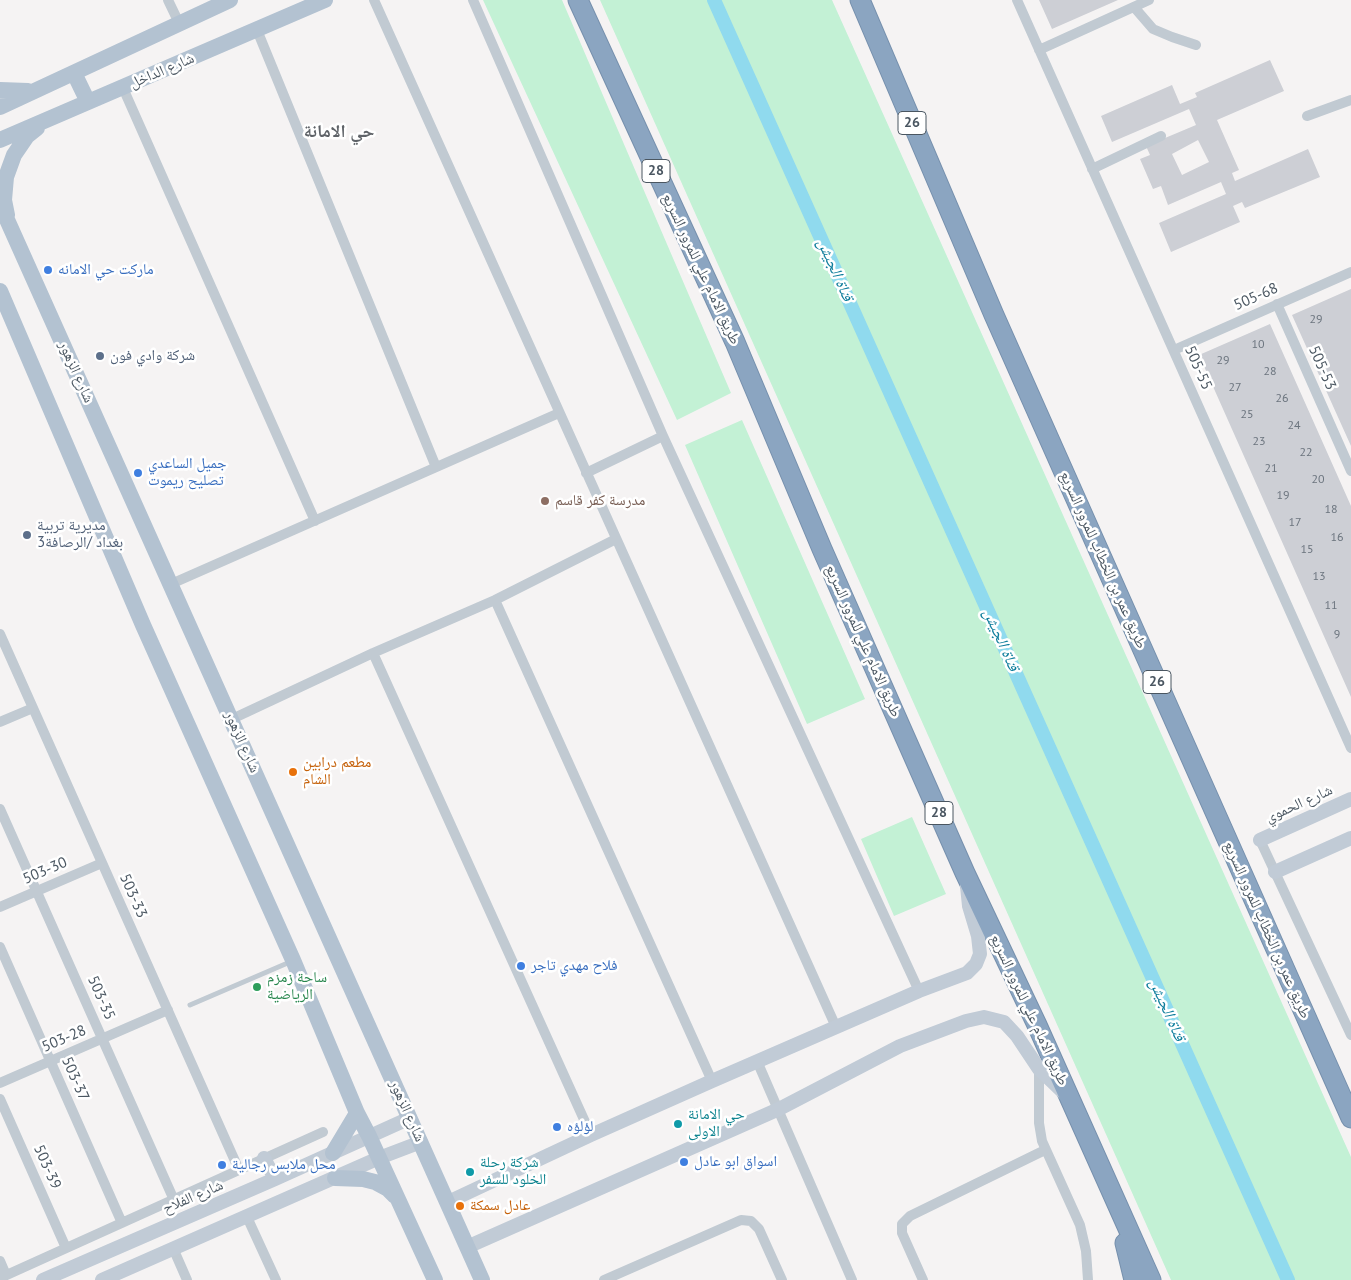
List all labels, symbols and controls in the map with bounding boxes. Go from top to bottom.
street label: شارع الداخل [127,49,197,93]
road number: 26 [898,112,926,134]
district label: حي الامانة [304,121,374,143]
road number: 28 [642,160,670,182]
street label: طريق الامام علي للمرور السريع [658,191,744,347]
water label: قناة الجيش [813,236,857,304]
place label: ماركت حي الامانه [58,261,154,279]
marker: ماركت حي الامانه [42,264,54,276]
street label: 505-68 [1231,279,1281,315]
house number: 29 [1309,313,1323,327]
street label: شارع الزهور [54,338,98,406]
house number: 10 [1251,338,1265,352]
street label: 505-55 [1180,343,1216,393]
street label: 505-53 [1304,343,1340,393]
place label: شركة وادي فون [110,347,195,365]
marker: شركة وادي فون [94,350,106,362]
house number: 29 [1216,354,1230,368]
house number: 28 [1263,365,1277,379]
house number: 27 [1228,381,1242,395]
house number: 26 [1275,392,1289,406]
house number: 25 [1240,408,1254,422]
house number: 24 [1287,419,1301,433]
house number: 23 [1252,435,1266,449]
house number: 22 [1299,446,1313,460]
place label: جميل الساعدي تصليح ريموت [148,455,226,490]
house number: 21 [1264,462,1278,476]
marker: جميل الساعدي تصليح ريموت [132,467,144,479]
street label: طريق عمر بن الخطاب للمرور السريع [1056,469,1150,651]
house number: 20 [1311,473,1325,487]
house number: 19 [1276,489,1290,503]
place label: مدرسة كفر قاسم [555,492,645,510]
marker: مدرسة كفر قاسم [539,495,551,507]
house number: 18 [1324,503,1338,517]
house number: 17 [1288,516,1302,530]
place label: مديرية تربية بغداد /الرصافة3 [37,517,123,552]
marker: مديرية تربية بغداد /الرصافة3 [21,529,33,541]
house number: 16 [1330,531,1344,545]
house number: 15 [1300,543,1314,557]
street label: طريق الامام علي للمرور السريع [821,562,905,720]
house number: 13 [1312,570,1326,584]
house number: 11 [1324,599,1338,613]
water label: قناة الجيش [979,606,1023,674]
house number: 9 [1334,628,1340,642]
road number: 26 [1143,670,1171,694]
street label: شارع الزهور [220,708,264,776]
place label: مطعم درابين الشام [303,754,371,789]
marker: مطعم درابين الشام [287,766,299,778]
street label: شارع الحموي [1263,781,1335,827]
road number: 28 [925,801,953,824]
street label: طريق عمر بن الخطاب للمرور السريع [1220,839,1314,1021]
street label: 503-30 [20,854,70,888]
street label: 503-33 [115,871,151,921]
street label: طريق الامام علي للمرور السريع [986,932,1072,1088]
place label: فلاح مهدي تاجر [531,957,617,975]
marker: فلاح مهدي تاجر [515,960,527,972]
place label: ساحة زمزم الرياضية [267,969,327,1004]
street label: 503-35 [83,973,119,1023]
water label: قناة الجيش [1145,976,1189,1044]
marker: ساحة زمزم الرياضية [251,981,263,993]
street label: 503-28 [39,1022,89,1056]
street label: 503-37 [57,1054,93,1104]
street label: شارع الزهور [385,1077,429,1145]
place label: حي الامانة الاولى [688,1106,745,1141]
place label: لؤلؤه [567,1118,594,1136]
marker: حي الامانة الاولى [672,1118,684,1130]
marker: لؤلؤه [551,1121,563,1133]
street label: 503-39 [29,1142,65,1192]
place label: اسواق ابو عادل [694,1153,777,1171]
place label: شركة رحلة الخلود للسفر [480,1154,546,1189]
place label: محل ملابس رجالية [232,1156,336,1174]
marker: اسواق ابو عادل [678,1156,690,1168]
marker: محل ملابس رجالية [216,1159,228,1171]
marker: شركة رحلة الخلود للسفر [464,1166,476,1178]
street label: شارع الفلاح [160,1176,226,1218]
place label: عادل سمكة [470,1197,530,1215]
marker: عادل سمكة [454,1200,466,1212]

